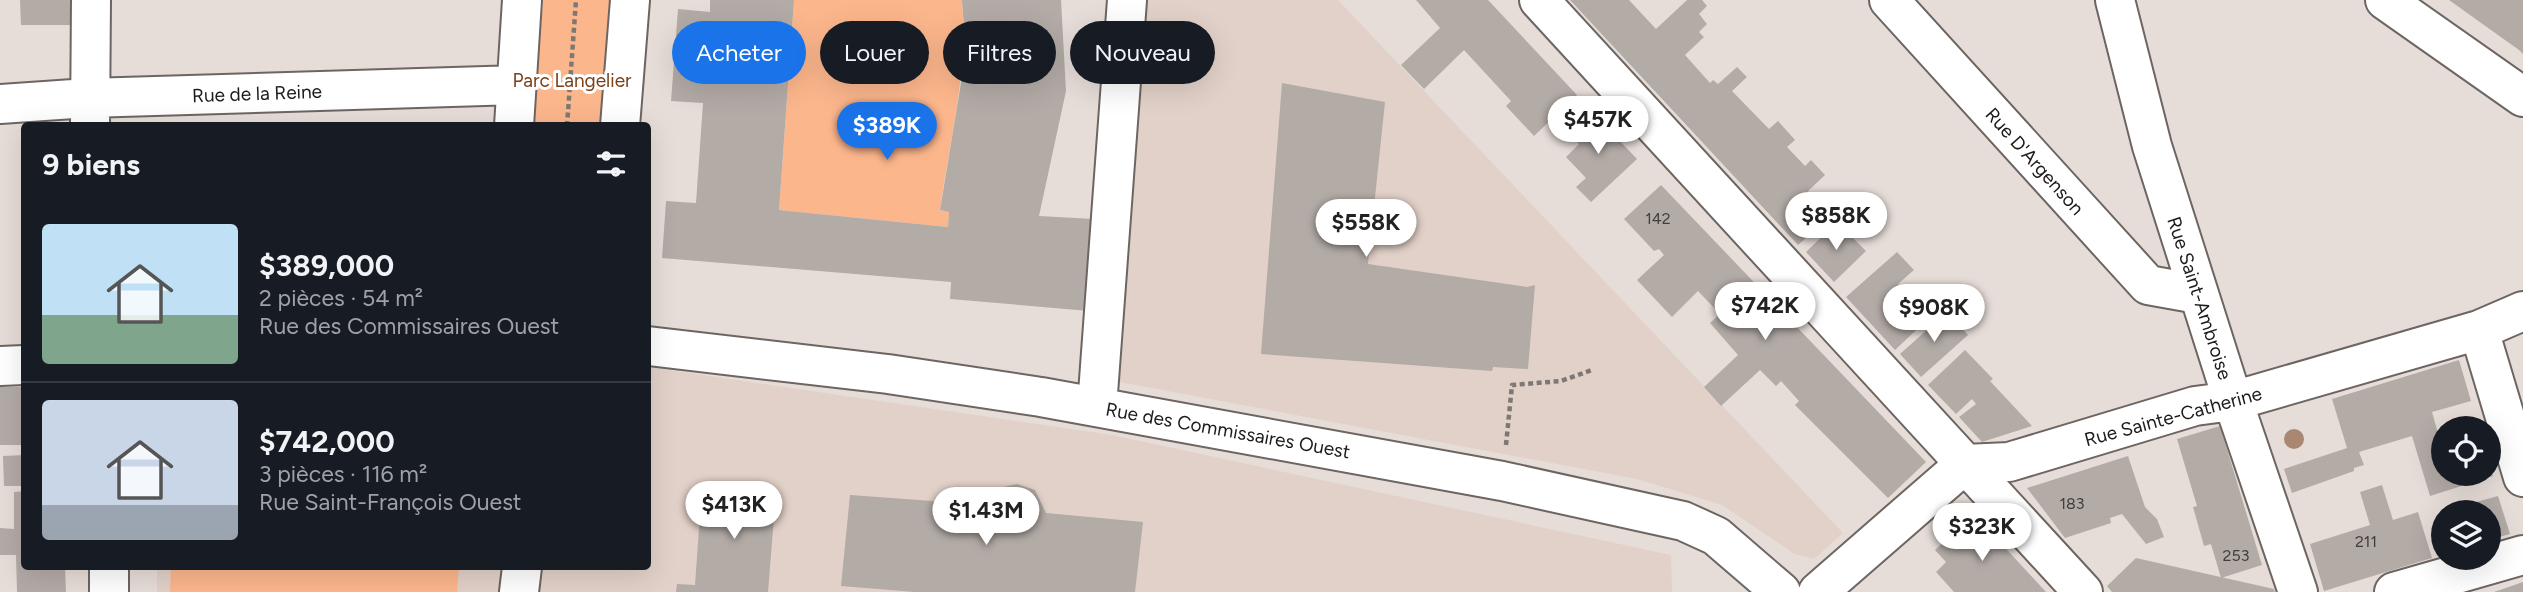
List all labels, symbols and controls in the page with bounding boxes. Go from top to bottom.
chip: Acheter [672,21,806,84]
chip: Louer [820,21,929,84]
chip: Filtres [943,21,1056,84]
chip: Nouveau [1070,21,1215,84]
park label: Parc Langelier [513,69,632,92]
street label: Rue de la Reine [192,80,322,107]
pin: $457K [1549,96,1647,156]
pin: $389K [838,102,936,162]
street label: Rue D'Argenson [1980,103,2089,220]
text: $457K [1564,105,1632,133]
text: $389K [853,111,921,139]
icon: filters [592,145,630,183]
text: 9 biens [42,146,140,183]
pin: $858K [1787,192,1885,252]
pin: $558K [1317,200,1415,259]
text: $858K [1801,201,1871,229]
text: $558K [1332,208,1400,236]
house number: 142 [1645,209,1671,228]
street label: Rue Saint-Ambroise [2162,214,2237,383]
text: $389,000 [259,247,394,284]
icon: home [98,252,182,336]
pin: $742K [1716,282,1814,342]
text: 2 pièces · 54 m² [259,284,423,312]
pin: $908K [1885,284,1983,344]
text: $742K [1731,291,1799,319]
text: $908K [1899,293,1969,321]
text: Rue des Commissaires Ouest [259,312,559,340]
street label: Rue Sainte-Catherine [2082,382,2264,451]
street label: Rue des Commissaires Ouest [1104,398,1352,463]
map controls [2431,416,2501,570]
button: locate [2431,416,2501,486]
text: $742,000 [259,423,395,460]
icon: home [98,428,182,512]
text: 3 pièces · 116 m² [259,460,427,488]
pin: $413K [685,482,783,541]
text: Rue Saint-François Ouest [259,488,522,516]
pin: $1.43M [929,488,1043,547]
text: $413K [701,490,767,518]
house number: 183 [2059,494,2085,513]
text: $1.43M [948,496,1024,524]
button: layers [2431,500,2501,570]
pin: $323K [1933,504,2031,563]
text: $323K [1949,512,2015,540]
house number: 211 [2355,532,2377,551]
house number: 253 [2223,546,2249,565]

